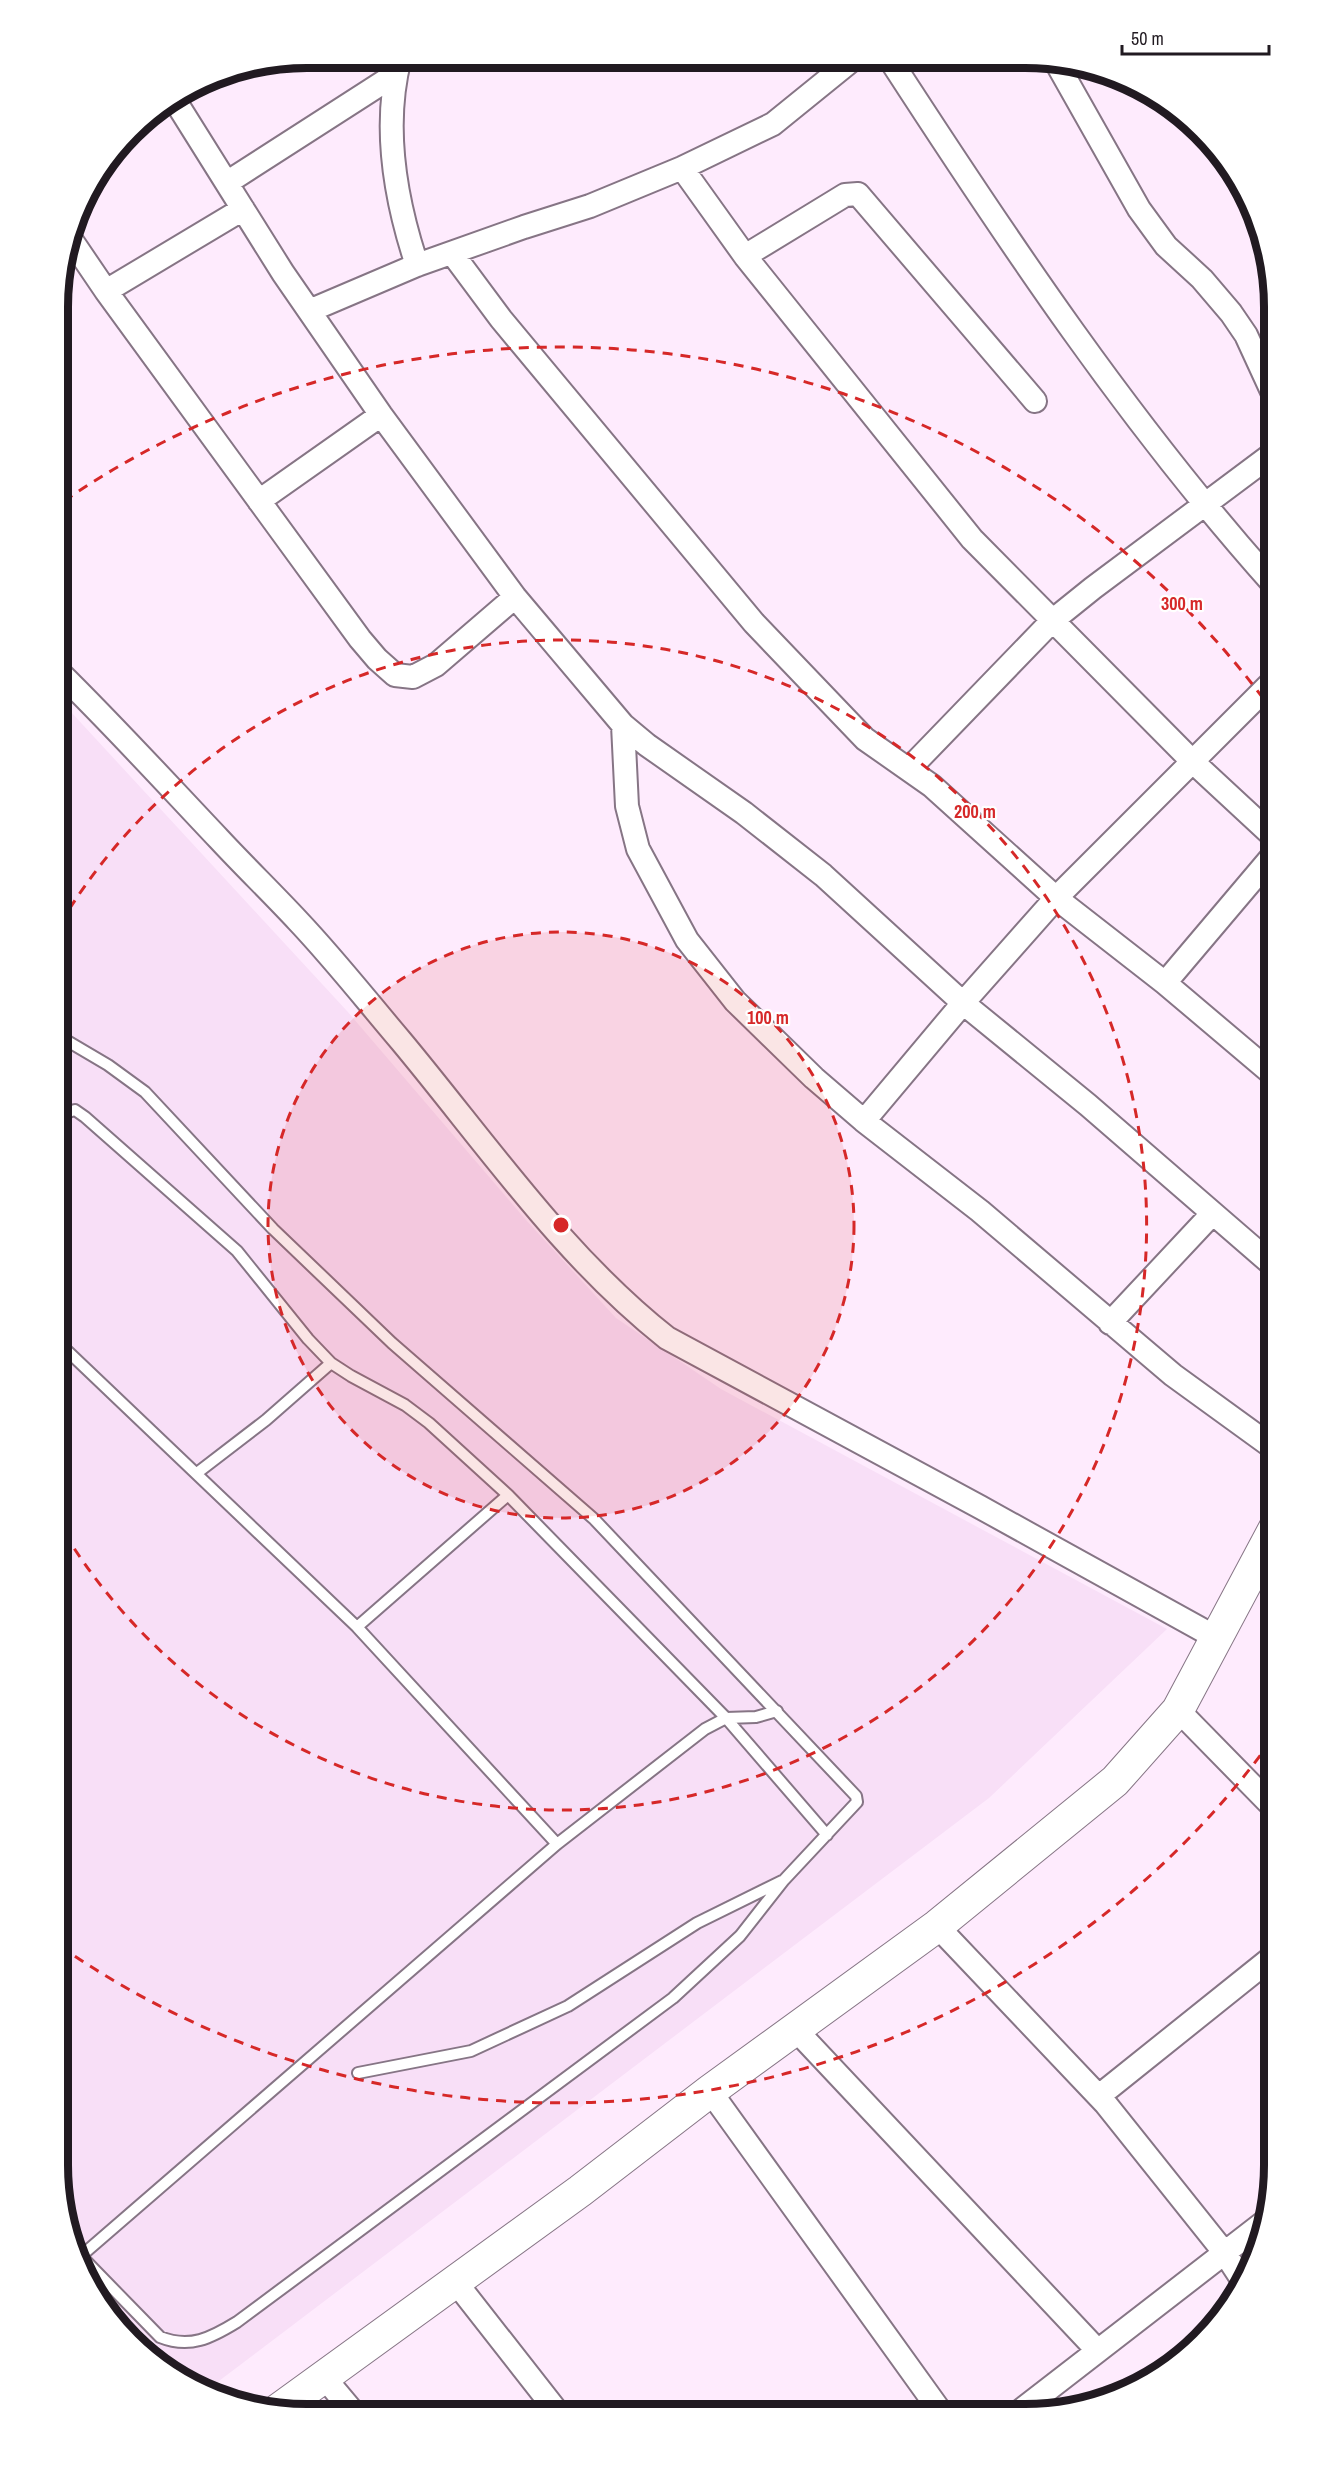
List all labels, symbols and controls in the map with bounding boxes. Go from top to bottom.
scale bar [1122,18,1269,56]
text: 50 m [1131,26,1164,51]
text: 300 m [1161,591,1203,616]
text: 200 m [954,799,996,824]
text: 100 m [747,1005,789,1030]
centre of rings [551,1215,571,1235]

